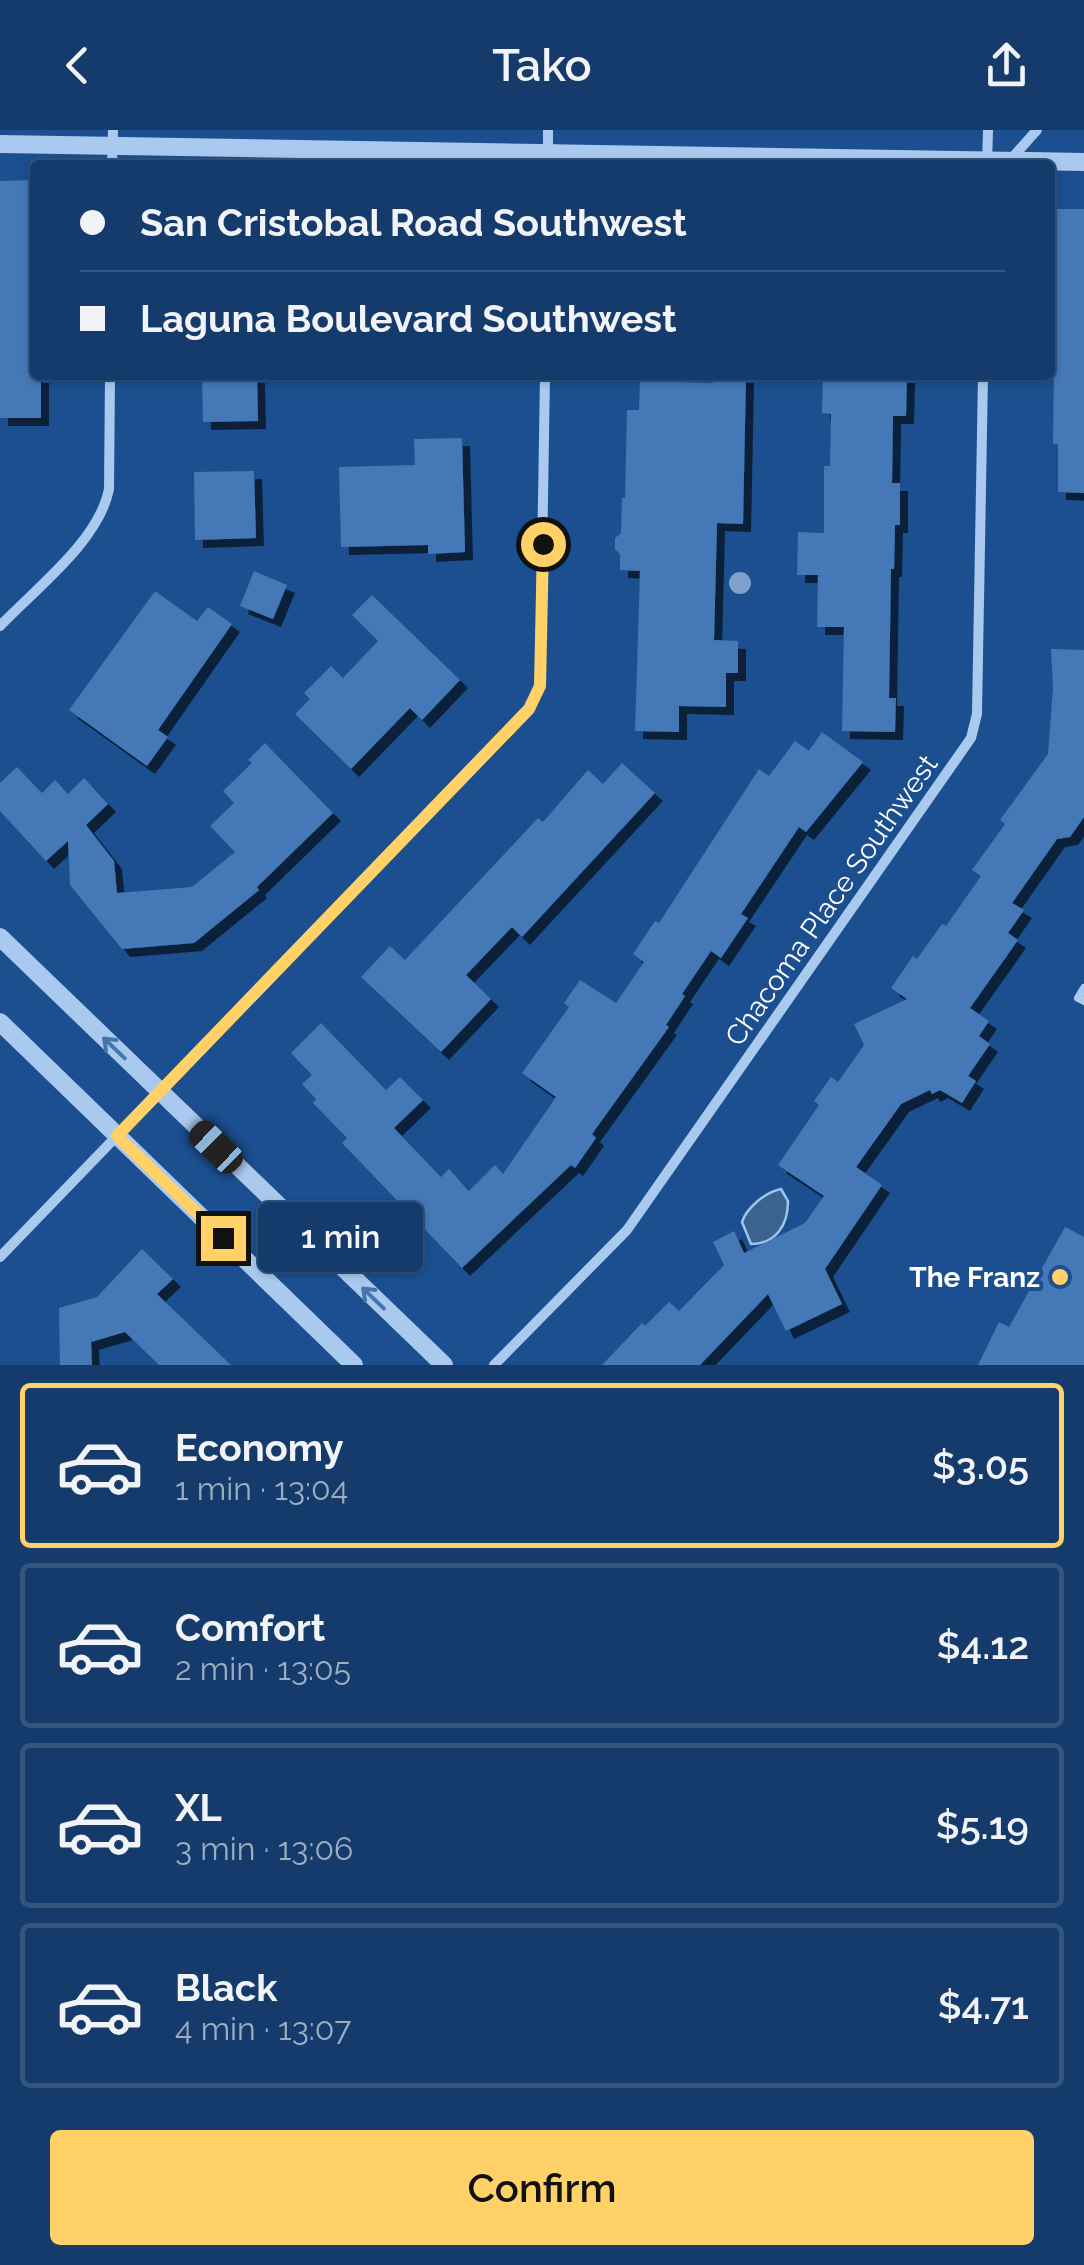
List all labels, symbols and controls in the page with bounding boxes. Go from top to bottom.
icon: back [50,38,105,93]
icon: share [979,38,1034,93]
text: Tako [492,39,592,92]
text: San Cristobal Road Southwest [140,200,687,245]
text: Laguna Boulevard Southwest [140,296,677,341]
route start [521,522,566,567]
street label: Chacoma Place Southwest [718,748,945,1052]
one-way arrow [102,1036,126,1060]
car [184,1115,248,1179]
callout: 1 min [258,1203,423,1273]
route end [201,1216,246,1261]
text: 1 min [301,1218,380,1255]
place label: The Franz [909,1261,1040,1294]
marker: The Franz [1049,1266,1071,1288]
one-way arrow [362,1286,386,1310]
icon: car [55,1421,145,1511]
text: Economy [175,1425,344,1470]
text: $3.05 [932,1443,1029,1488]
text: 1 min · 13:04 [175,1470,348,1507]
icon: car [55,1601,145,1691]
text: Comfort [175,1605,325,1650]
text: $4.12 [937,1623,1029,1668]
text: 2 min · 13:05 [175,1650,351,1687]
icon: car [55,1781,145,1871]
text: XL [175,1785,222,1830]
text: $5.19 [936,1803,1029,1848]
text: 3 min · 13:06 [175,1830,353,1867]
icon: car [55,1961,145,2051]
text: Black [175,1965,277,2010]
text: $4.71 [938,1983,1029,2028]
text: 4 min · 13:07 [175,2010,351,2047]
button: Confirm [50,2130,1034,2245]

